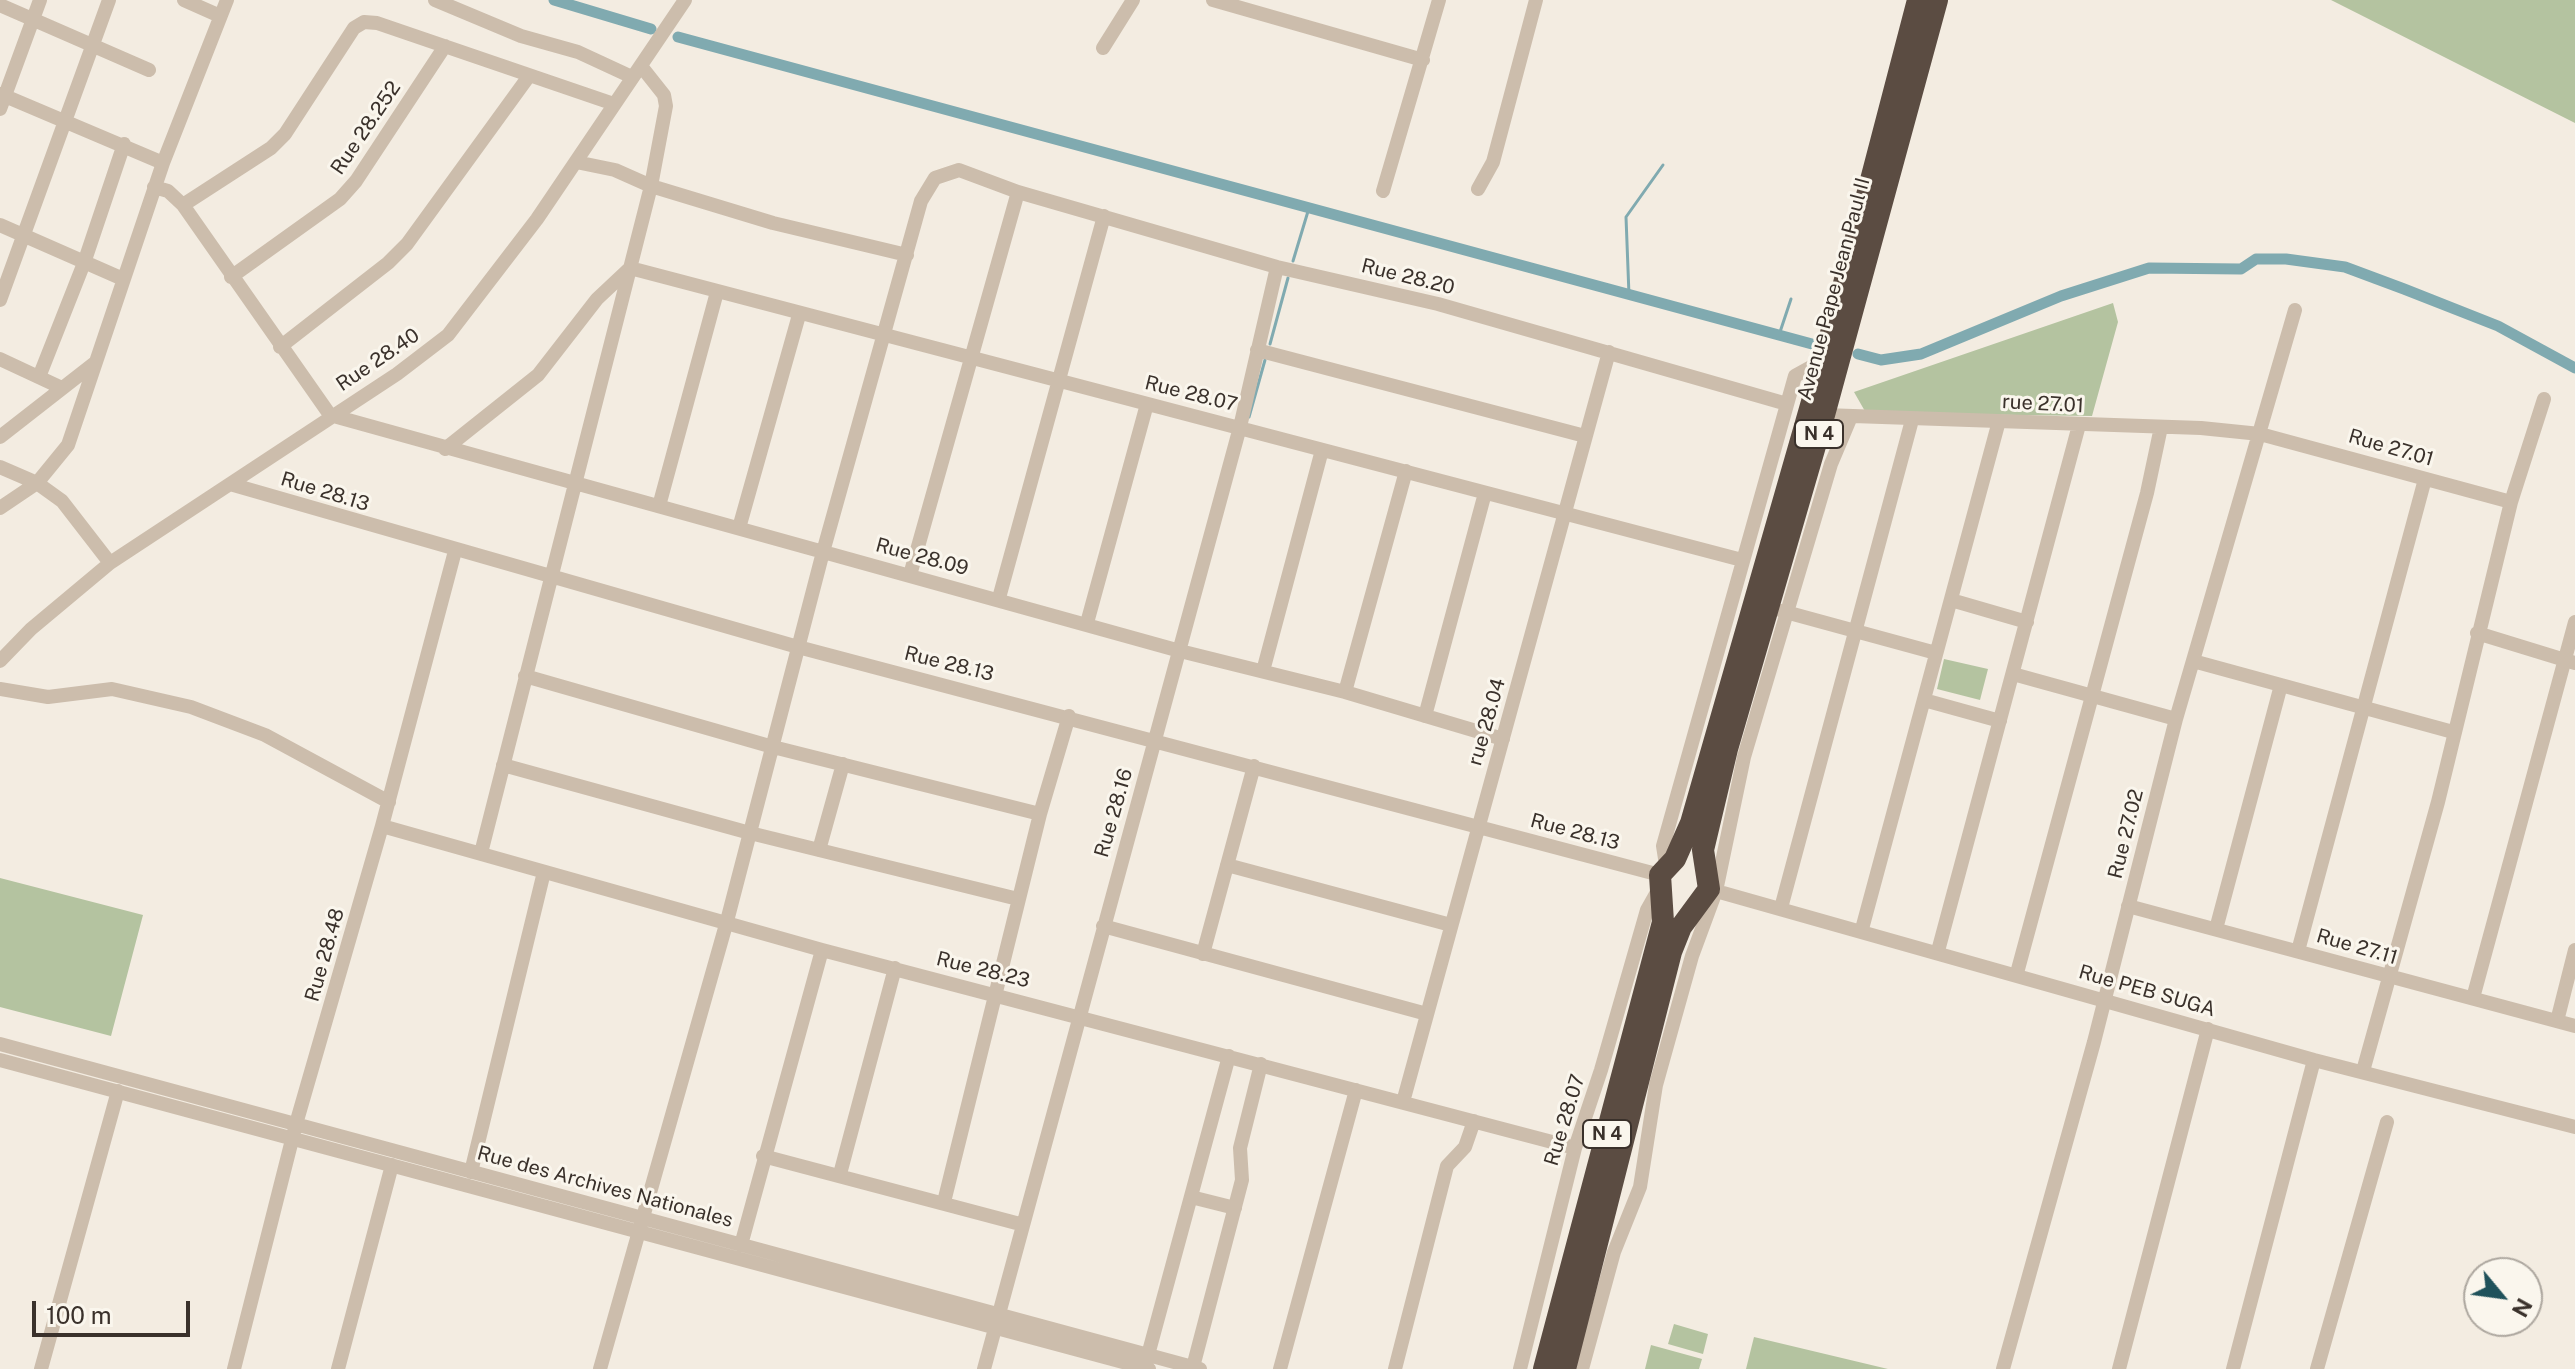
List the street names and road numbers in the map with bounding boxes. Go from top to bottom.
street label: Rue 28.252 [326,77,406,179]
street label: Avenue Pape Jean Paul II [1793,175,1875,403]
street label: Rue 28.20 [1359,254,1457,300]
street label: Rue 28.40 [332,323,424,397]
street label: Rue 28.07 [1142,371,1240,417]
street label: rue 27.01 [2001,390,2085,418]
road number: N 4 [1795,420,1843,448]
street label: Rue 27.01 [2346,424,2436,472]
street label: Rue 28.13 [278,467,372,517]
street label: Rue 28.09 [873,533,971,581]
street label: Rue 28.13 [902,641,996,687]
street label: rue 28.04 [1463,676,1511,768]
street label: Rue 28.16 [1090,766,1138,860]
street label: Rue 27.02 [2103,787,2149,881]
street label: Rue 28.13 [1528,809,1622,855]
street label: Rue 28.48 [300,906,350,1004]
street label: Rue 27.11 [2314,924,2400,970]
street label: Rue 28.23 [934,947,1032,993]
street label: Rue PEB SUGA [2076,960,2218,1022]
street label: Rue 28.07 [1540,1071,1590,1169]
road number: N 4 [1583,1120,1631,1148]
street label: Rue des Archives Nationales [475,1141,735,1233]

